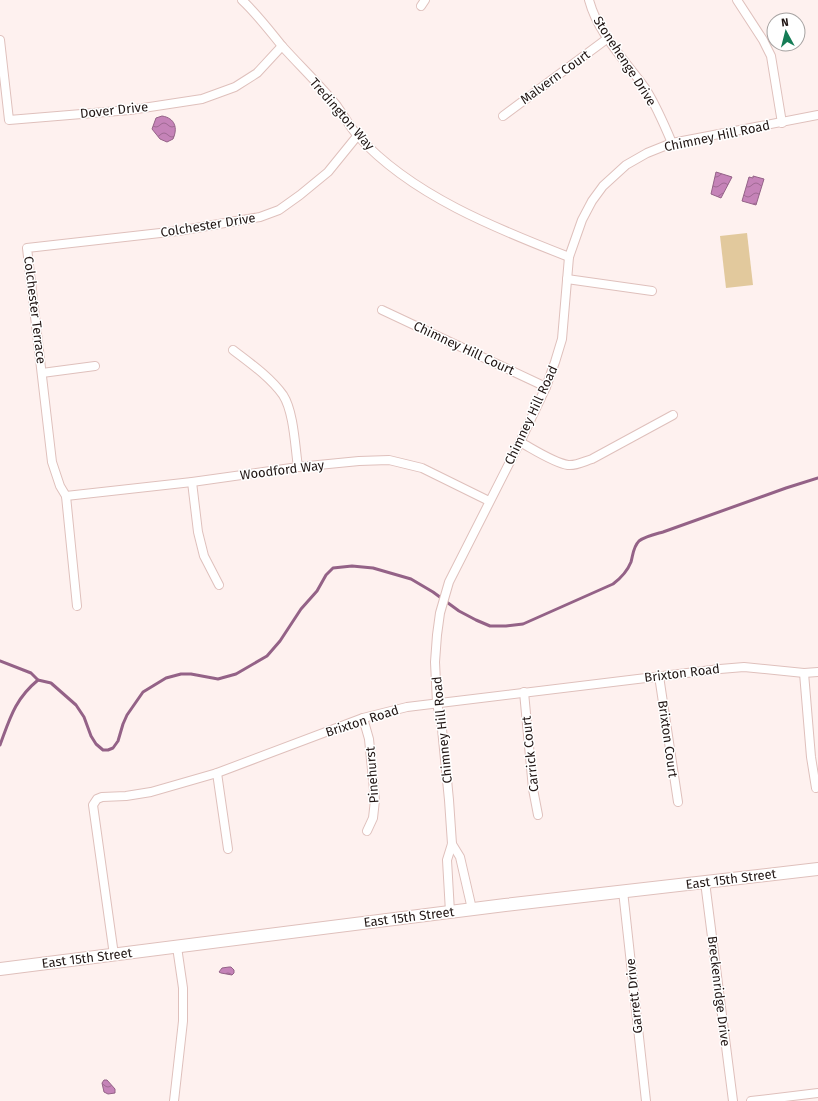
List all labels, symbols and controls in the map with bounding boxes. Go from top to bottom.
north arrow [766,12,806,52]
street label: Stonehenge Drive [590,13,660,109]
text: N [780,16,789,29]
street label: Malvern Court [517,47,593,107]
street label: Tredington Way [307,75,378,154]
street label: Dover Drive [79,99,149,121]
street label: Chimney Hill Road [663,117,771,155]
street label: Colchester Drive [159,210,257,240]
street label: Colchester Terrace [21,255,49,365]
street label: Chimney Hill Court [411,318,517,378]
street label: Chimney Hill Road [501,363,561,467]
street label: Woodford Way [239,457,326,483]
street label: Brixton Road [643,661,721,685]
street label: Chimney Hill Road [429,676,455,784]
street label: Brixton Court [655,699,681,779]
street label: Brixton Road [324,702,400,740]
street label: Carrick Court [519,715,541,793]
street label: Pinehurst [363,746,381,804]
street label: East 15th Street [685,866,777,892]
street label: East 15th Street [363,904,455,930]
street label: Breckenridge Drive [705,935,733,1047]
street label: East 15th Street [41,945,133,971]
street label: Garrett Drive [623,958,645,1034]

